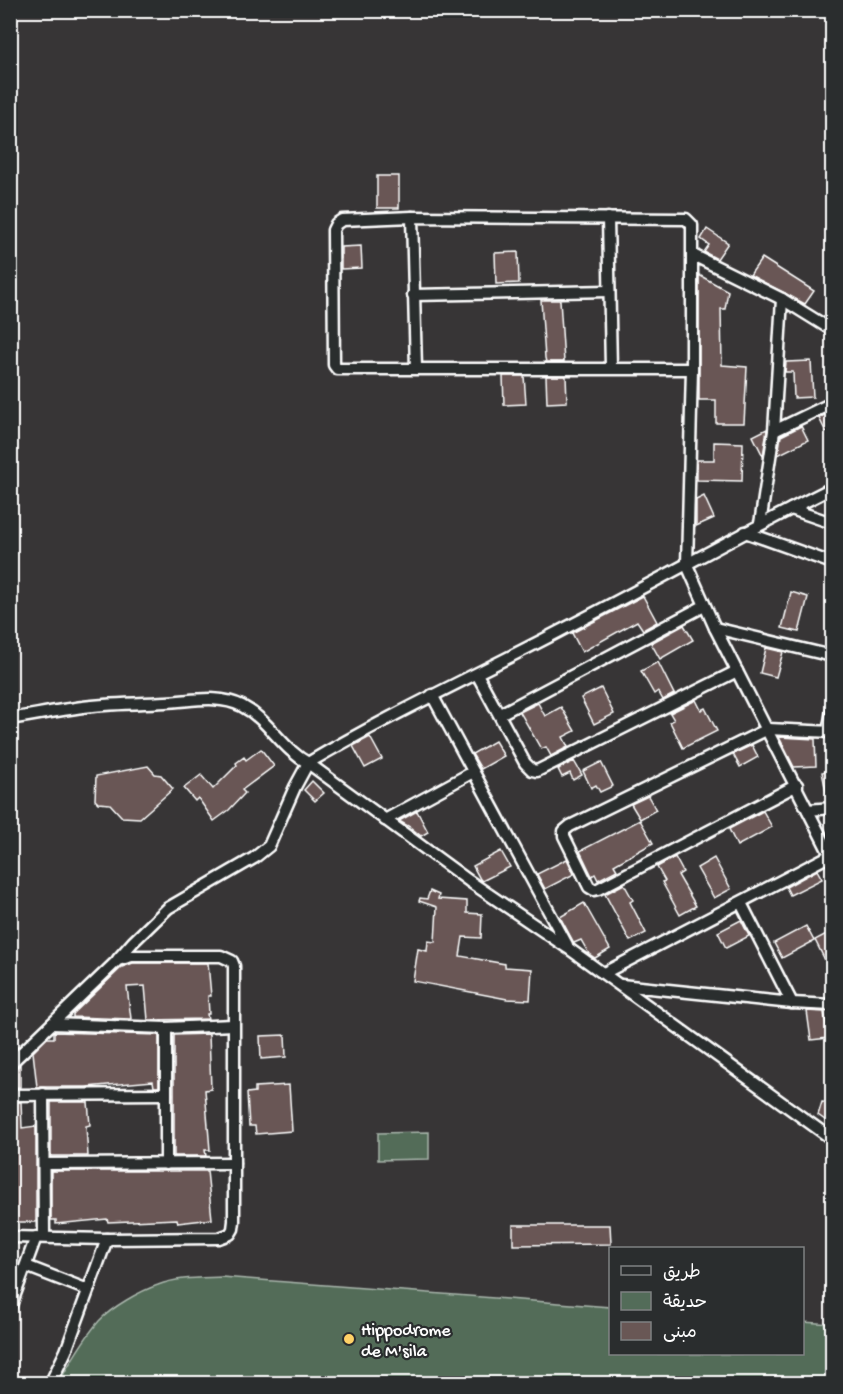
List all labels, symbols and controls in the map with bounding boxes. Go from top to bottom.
legend [609,1247,804,1355]
text: طريق [663,1263,701,1284]
text: حديقة [663,1293,707,1314]
place label: Hippodrome de M'sila [361,1321,451,1363]
text: مبنى [663,1323,697,1344]
marker: Hippodrome de M'sila [342,1332,356,1346]

